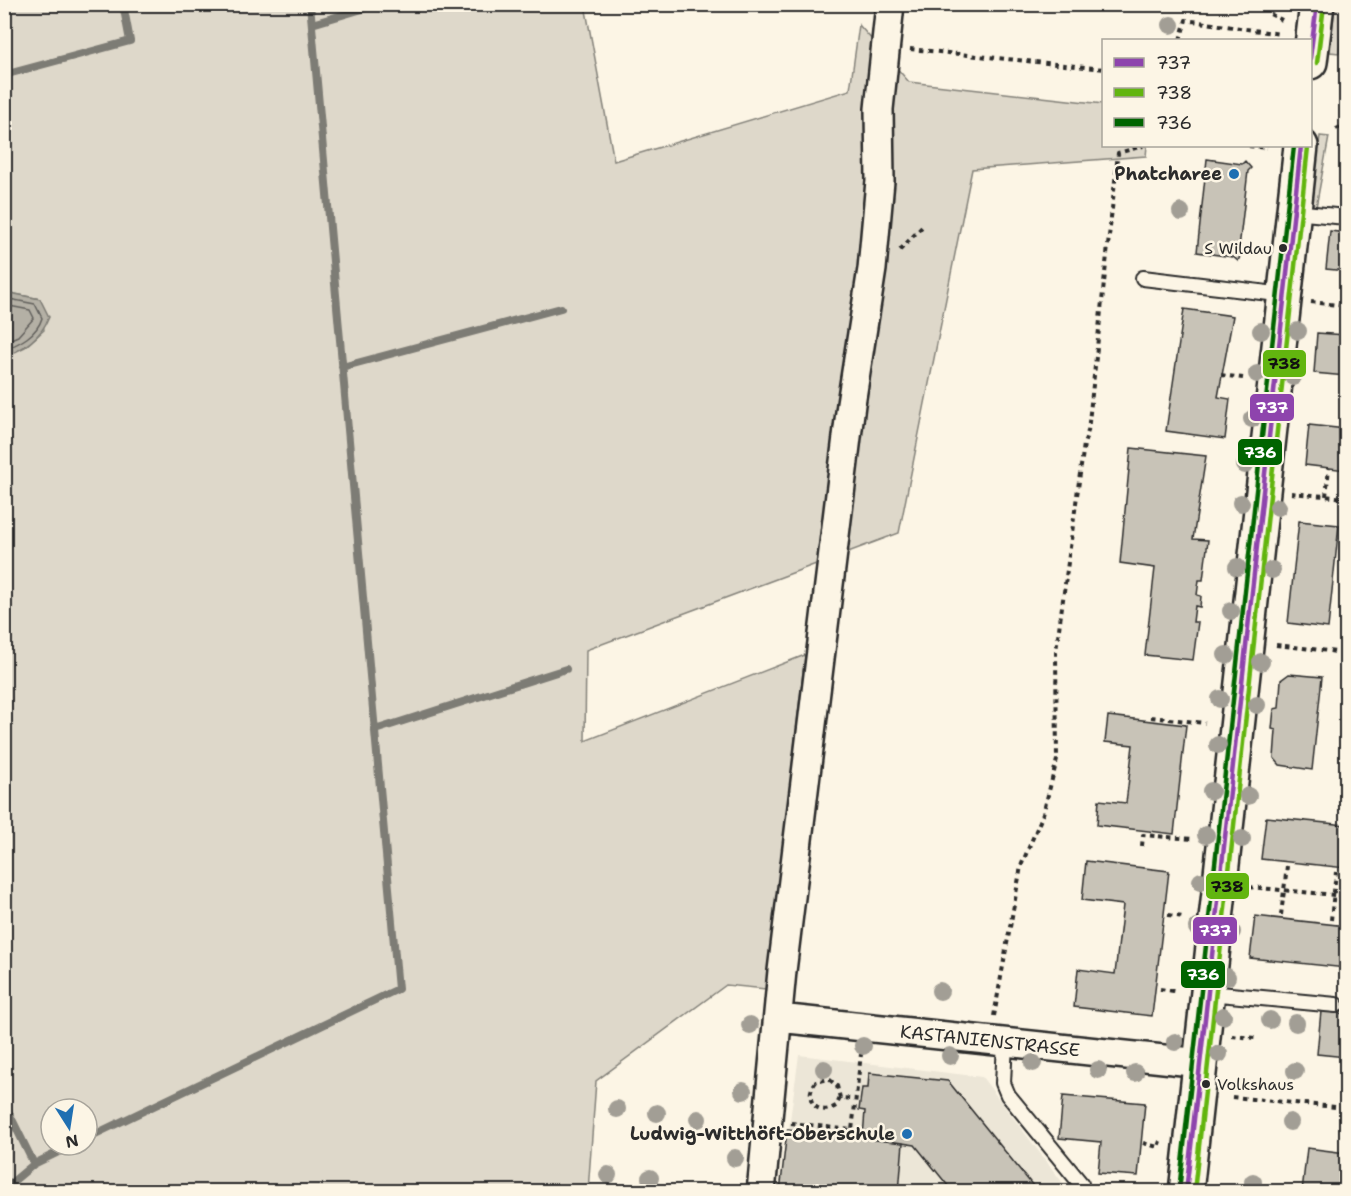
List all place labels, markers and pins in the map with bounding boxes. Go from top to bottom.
place label: Phatcharee [1114,162,1222,186]
marker: Phatcharee [1227,167,1241,181]
place label: S Wildau [1204,238,1272,259]
marker: S Wildau [1277,242,1289,254]
place label: Volkshaus [1217,1074,1294,1095]
marker: Volkshaus [1200,1078,1212,1090]
place label: Ludwig-Witthöft-Oberschule [630,1122,895,1146]
marker: Ludwig-Witthöft-Oberschule [900,1127,914,1141]

